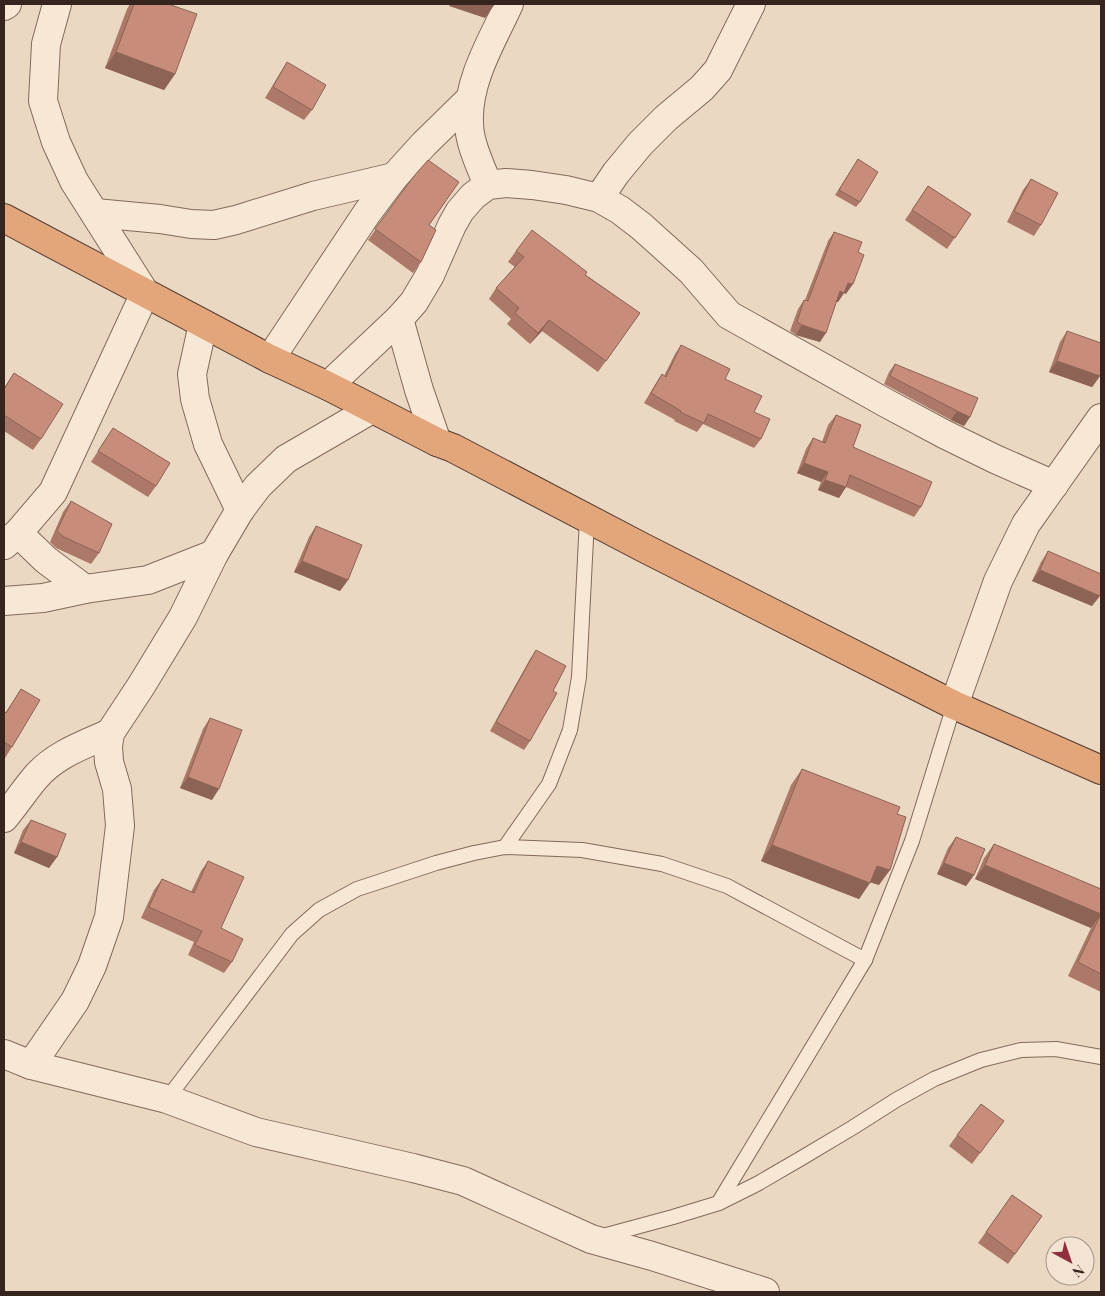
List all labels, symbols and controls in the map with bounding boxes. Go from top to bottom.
north arrow [1045,1236,1095,1286]
text: N [1069,1261,1089,1282]

